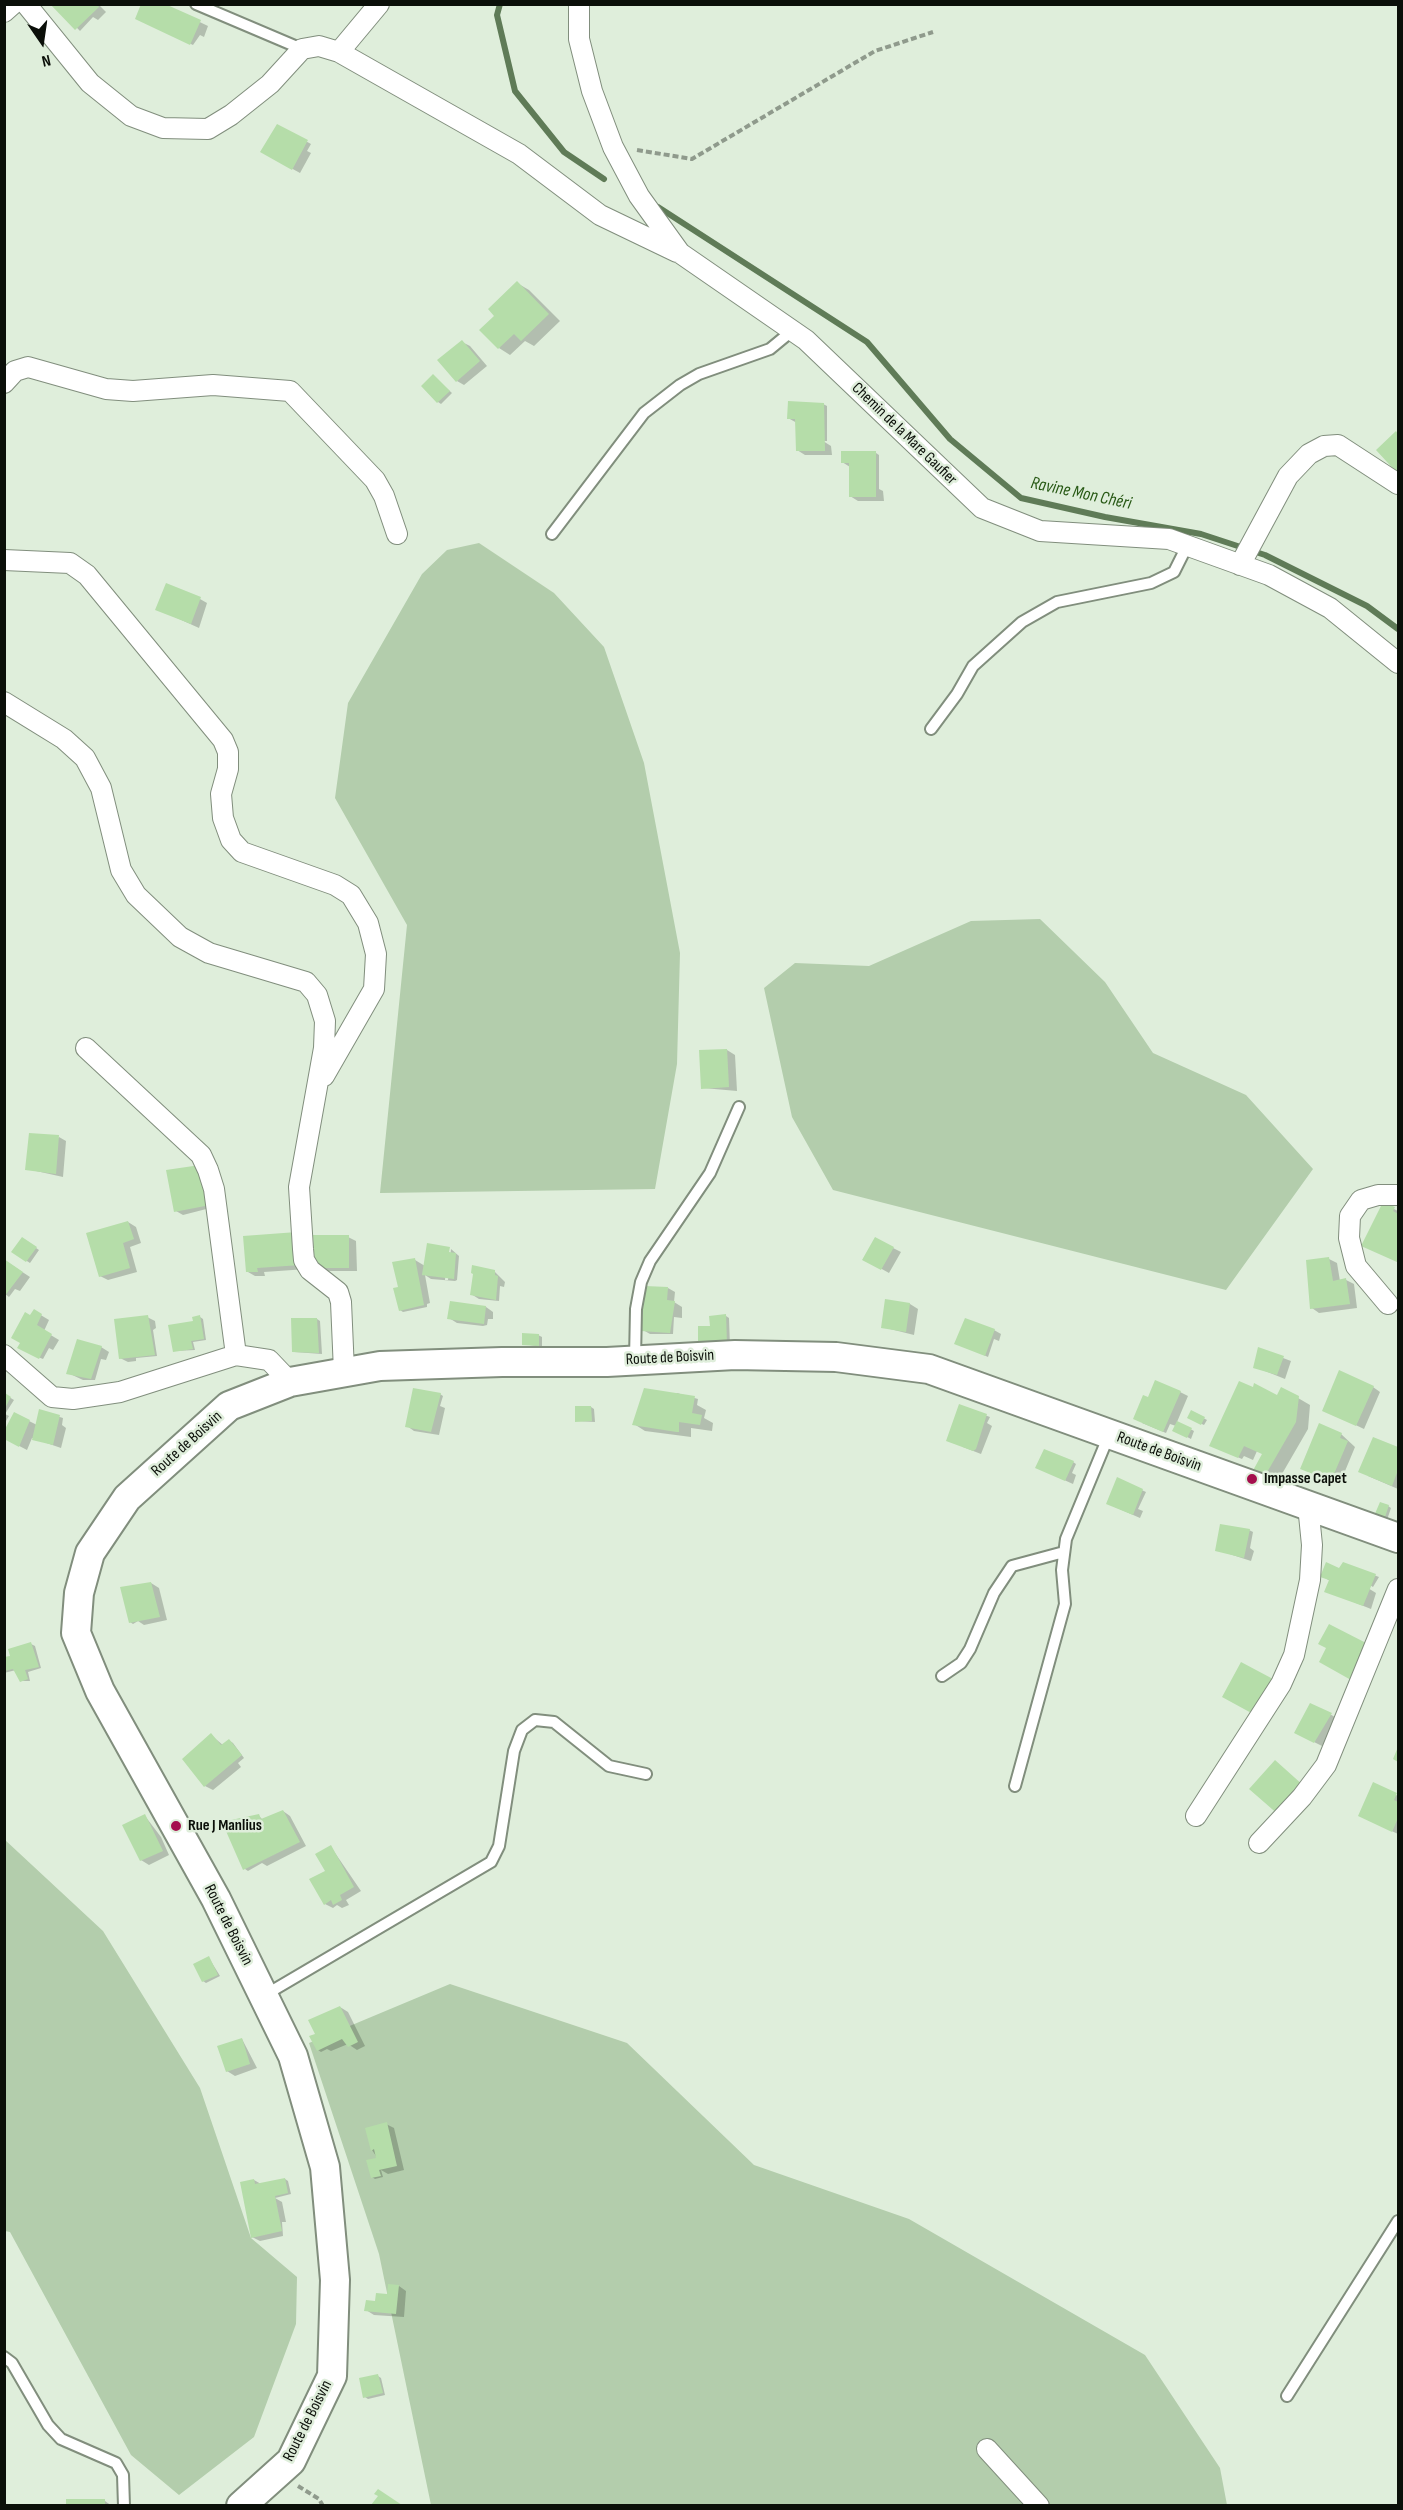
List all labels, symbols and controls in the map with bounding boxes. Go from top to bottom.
north arrow [12,12,72,72]
text: N [40,50,52,70]
street label: Chemin de la Mare Gaufier [847,379,961,489]
water label: Ravine Mon Chéri [1029,473,1133,515]
street label: Route de Boisvin [625,1346,715,1370]
street label: Route de Boisvin [148,1407,226,1481]
street label: Route de Boisvin [1114,1428,1204,1476]
place label: Impasse Capet [1264,1469,1347,1489]
marker: Impasse Capet [1245,1472,1259,1486]
place label: Rue J Manlius [188,1816,262,1836]
marker: Rue J Manlius [169,1819,183,1833]
street label: Route de Boisvin [199,1881,257,1969]
street label: Route de Boisvin [279,2377,337,2465]

